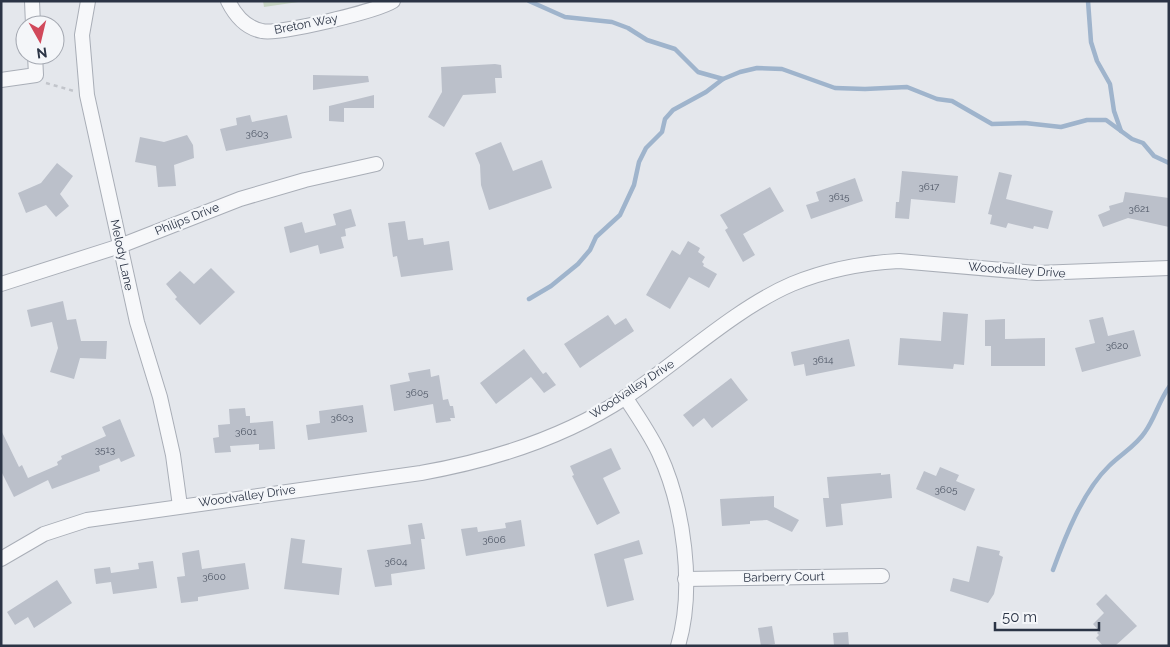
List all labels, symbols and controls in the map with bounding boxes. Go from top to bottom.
street label: Breton Way [273,11,339,37]
north arrow [15,15,65,65]
text: N [35,44,48,62]
house number: 3603 [246,128,268,139]
house number: 3617 [919,181,940,192]
house number: 3615 [828,191,850,202]
street label: Philips Drive [153,200,221,238]
house number: 3621 [1129,203,1150,214]
street label: Melody Lane [108,218,136,292]
street label: Woodvalley Drive [968,260,1066,280]
house number: 3620 [1106,340,1128,351]
house number: 3614 [812,354,834,365]
street label: Woodvalley Drive [587,357,677,421]
house number: 3605 [406,387,429,398]
house number: 3603 [331,412,353,423]
house number: 3601 [235,426,258,437]
house number: 3513 [95,444,115,455]
street label: Woodvalley Drive [198,482,296,510]
house number: 3605 [935,484,958,495]
house number: 3606 [482,534,506,545]
house number: 3604 [385,556,408,567]
street label: Barberry Court [743,569,825,585]
house number: 3600 [202,571,226,582]
scale bar [995,600,1099,632]
text: 50 m [1002,608,1037,626]

